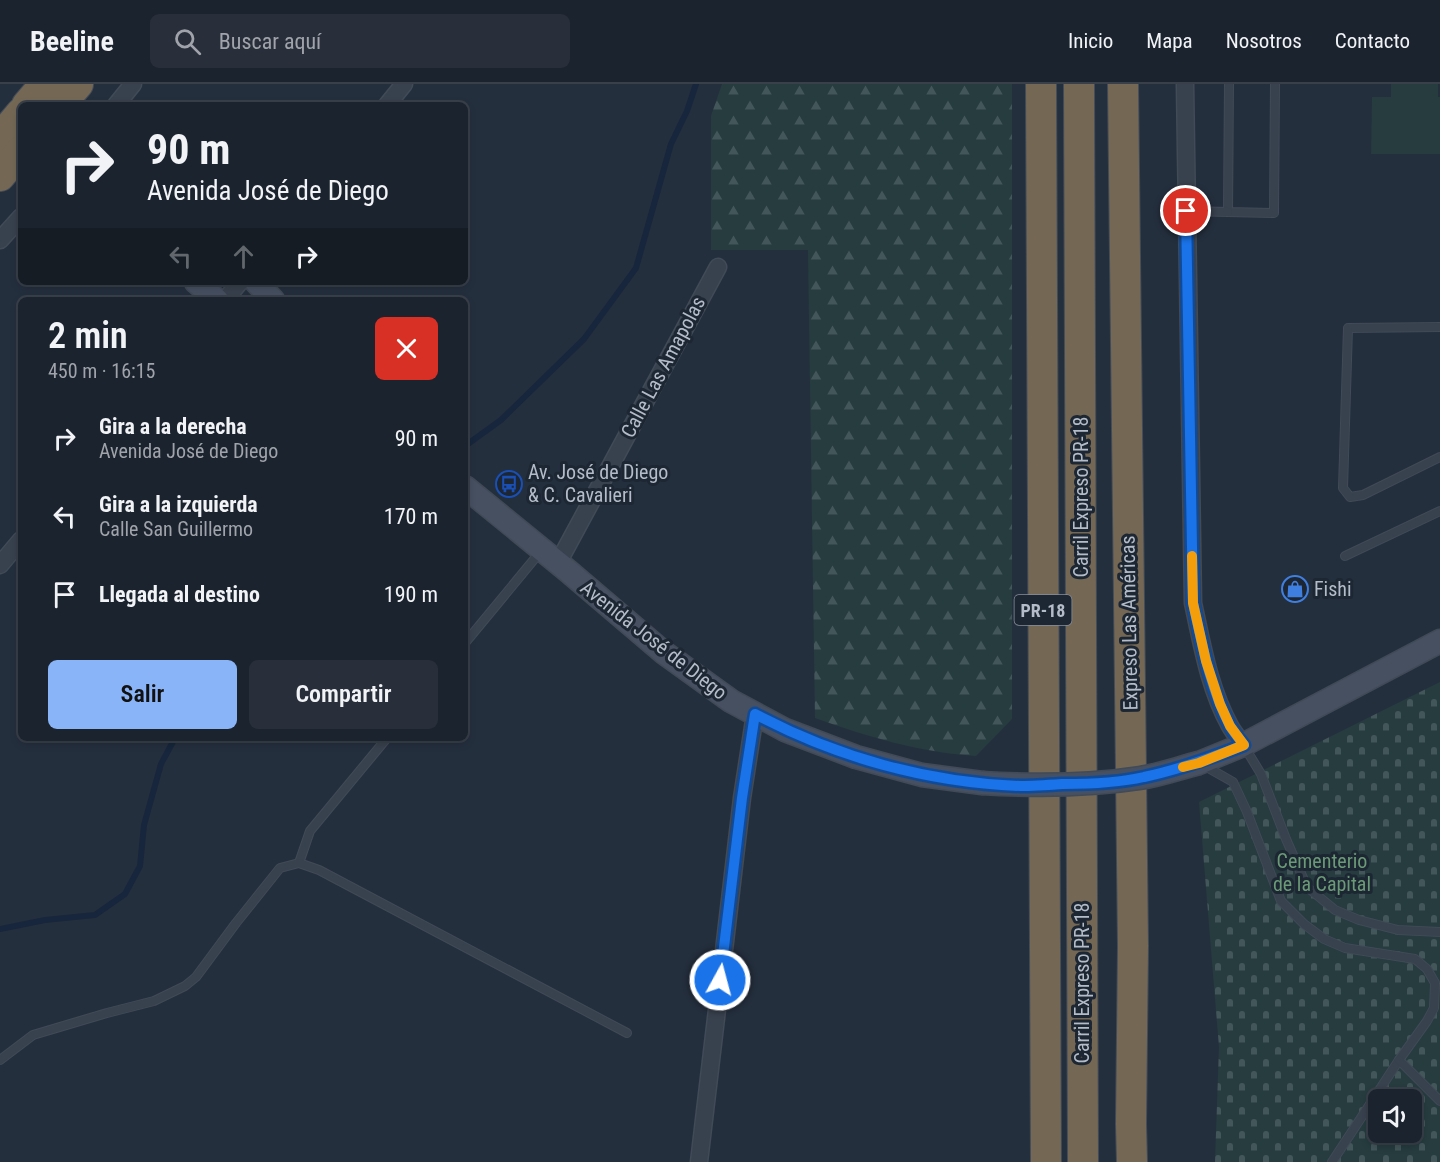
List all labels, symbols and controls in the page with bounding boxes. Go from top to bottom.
search box [150,14,570,68]
text: Beeline [30,25,114,58]
icon: search [171,25,204,58]
text: Buscar aquí [219,29,321,54]
text: Inicio [1068,29,1113,53]
text: Mapa [1146,29,1193,53]
text: Nosotros [1226,29,1302,53]
text: Contacto [1335,29,1410,53]
text: 90 m [147,125,230,174]
icon: right [48,126,126,204]
text: Avenida José de Diego [147,175,389,207]
pin [1160,185,1211,236]
icon: arrive [1169,194,1202,227]
icon: left [164,240,197,273]
icon: ahead [227,240,260,273]
icon: right [290,240,323,273]
street label: Calle Las Amapolas [616,292,710,442]
text: 2 min [48,315,128,357]
button: close [375,317,438,380]
text: 450 m · 16:15 [48,359,155,383]
text: Gira a la derecha [99,414,247,439]
street label: Carril Expreso PR-18 [1069,417,1093,577]
icon: right [48,422,81,455]
text: 90 m [395,426,438,451]
text: Avenida José de Diego [99,439,278,463]
place label: Av. José de Diego & C. Cavalieri [528,460,668,507]
bus stop icon: Av. José de Diego & C. Cavalieri [494,469,524,499]
text: Gira a la izquierda [99,492,258,517]
icon: left [48,500,81,533]
text: 170 m [384,504,438,529]
text: Calle San Guillermo [99,517,253,541]
street label: Expreso Las Américas [1115,535,1143,711]
shop icon: Fishi [1280,574,1310,604]
street label: Avenida José de Diego [576,575,732,705]
place label: Fishi [1314,577,1352,601]
icon: arrive [48,578,81,611]
text: Llegada al destino [99,582,260,607]
text: 190 m [384,582,438,607]
road number: PR-18 [1014,595,1072,625]
button: Salir [48,660,237,729]
button: Compartir [249,660,438,729]
park label: Cementerio de la Capital [1273,849,1371,896]
street label: Carril Expreso PR-18 [1070,903,1094,1063]
position arrow [688,948,752,1012]
map controls [1368,1089,1422,1143]
button: sound [1368,1089,1422,1143]

